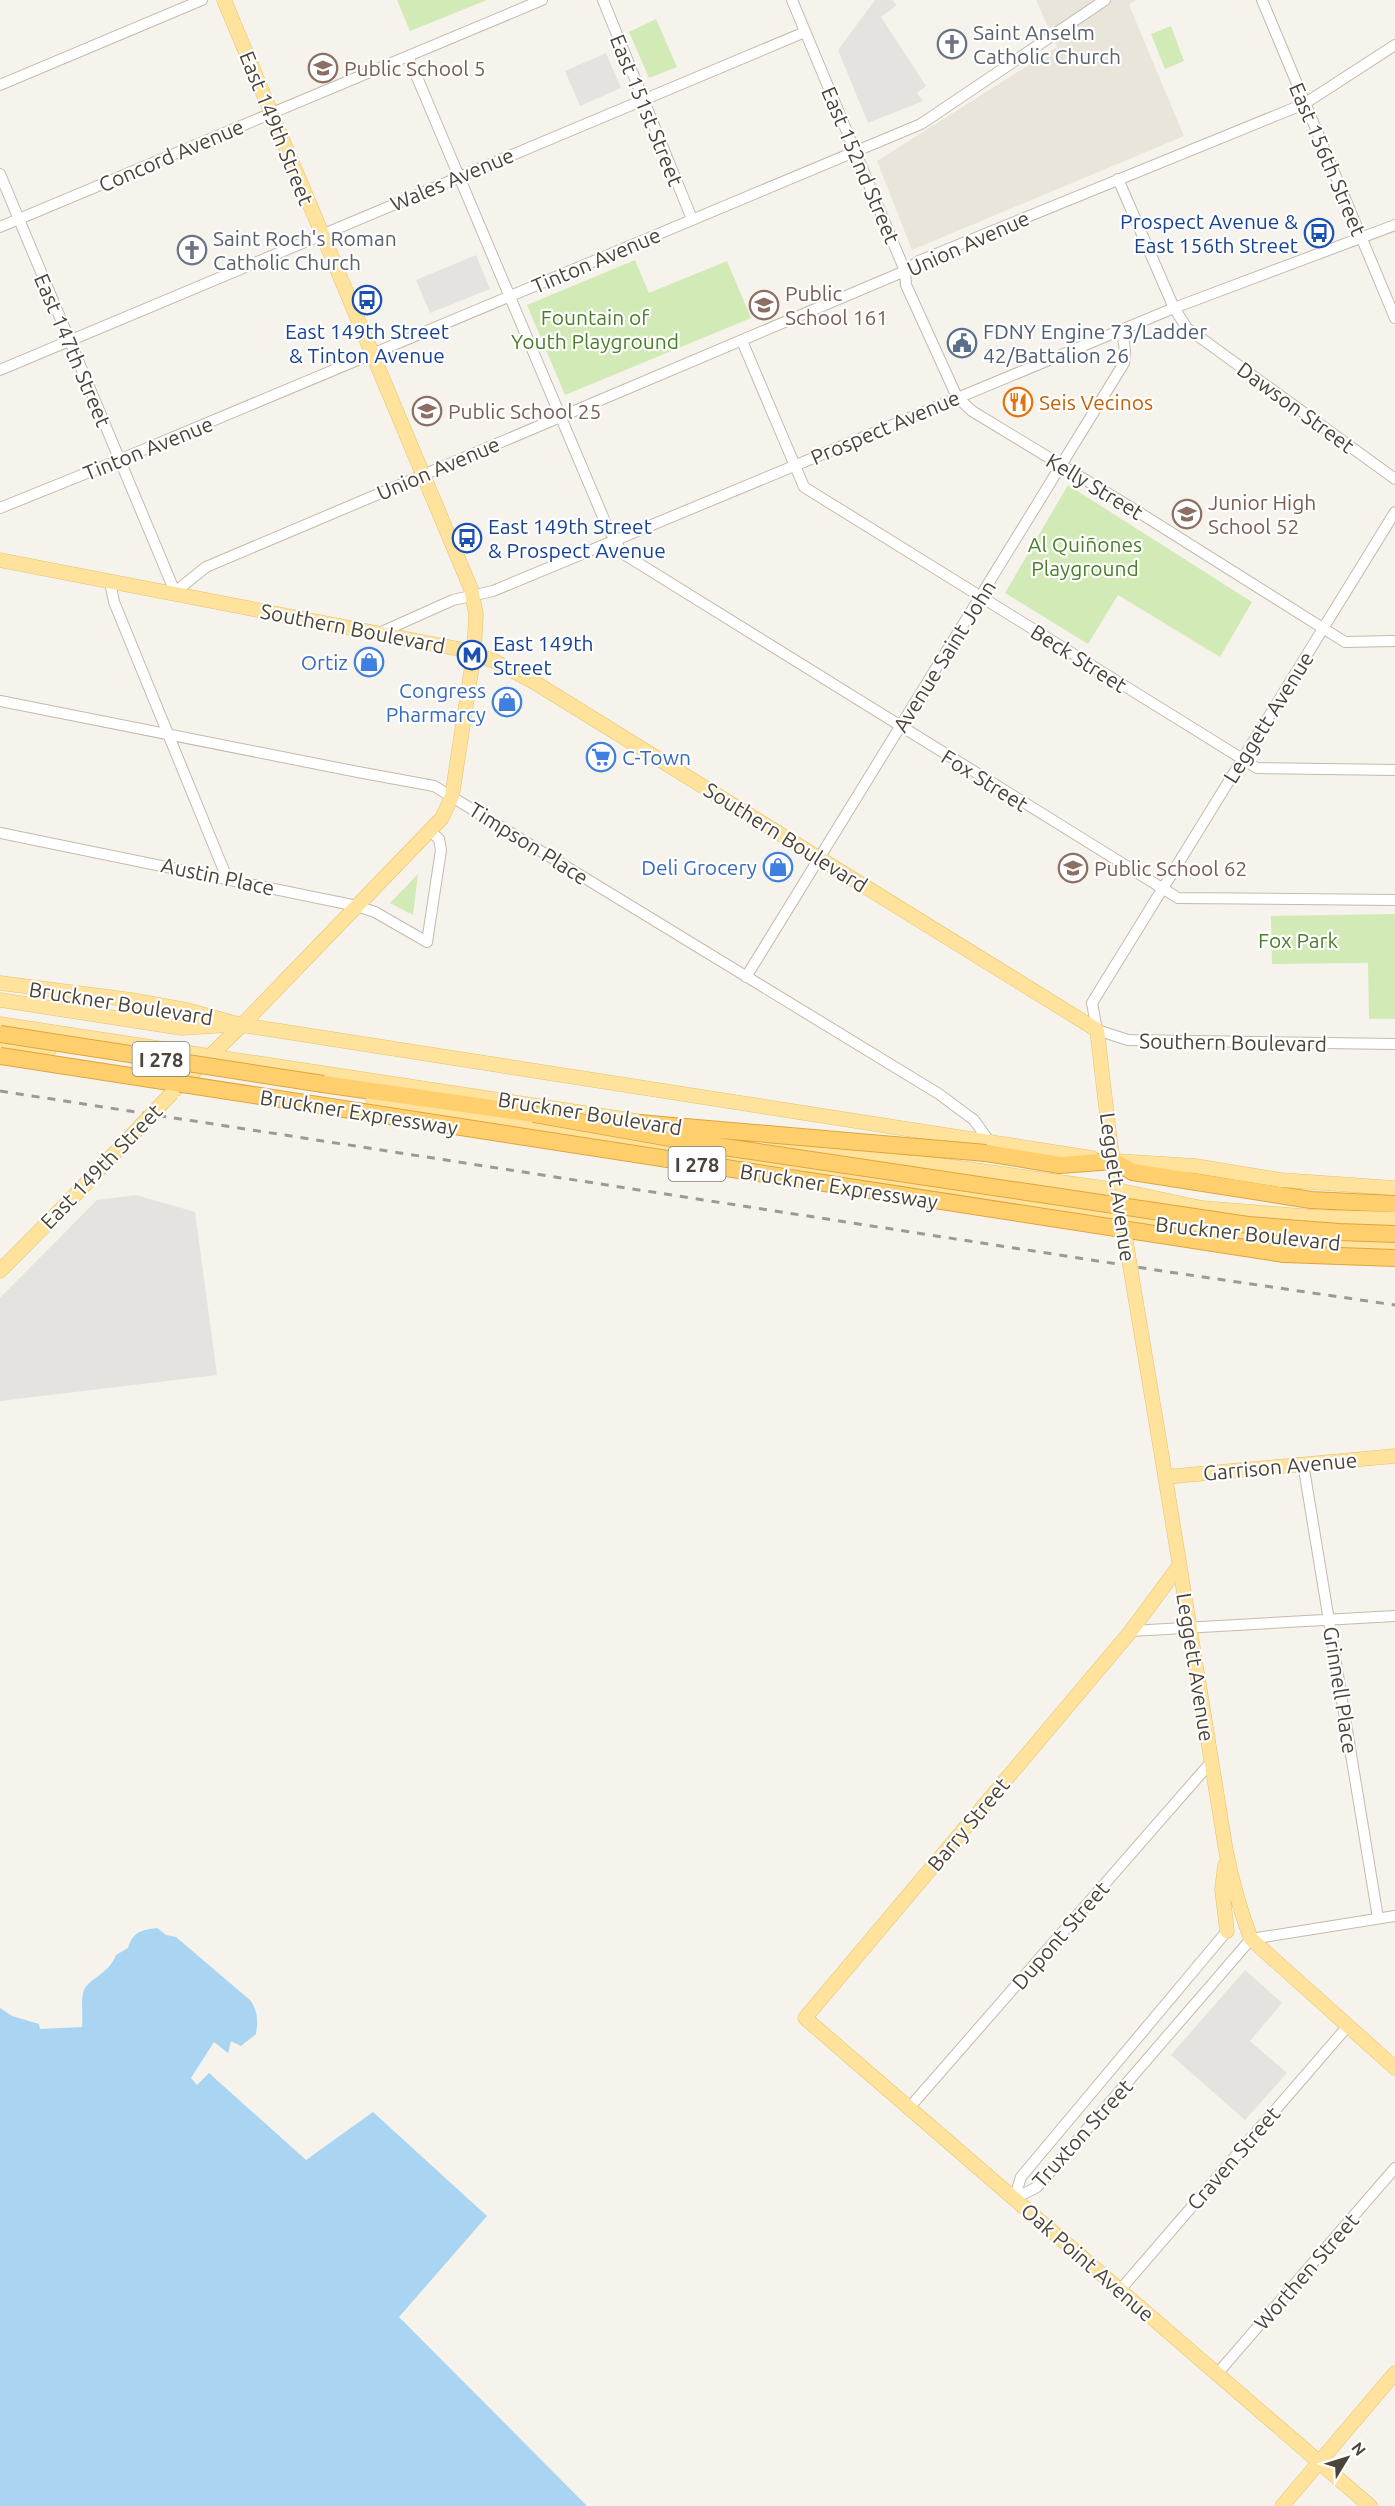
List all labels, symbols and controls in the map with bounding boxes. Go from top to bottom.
place label: Saint Anselm Catholic Church [973,20,1121,68]
church icon: Saint Anselm Catholic Church [936,28,968,60]
street label: East 151st Street [606,31,688,189]
street label: East 149th Street [235,47,319,209]
school or university icon: Public School 5 [307,52,339,84]
place label: Public School 5 [344,56,486,80]
street label: East 156th Street [1285,79,1371,239]
street label: East 152nd Street [817,83,905,247]
street label: Concord Avenue [95,114,247,196]
street label: Wales Avenue [387,142,517,216]
street label: Union Avenue [903,205,1033,281]
place label: Prospect Avenue & East 156th Street [1120,209,1298,257]
bus stop icon: Prospect Avenue & East 156th Street [1303,217,1335,249]
street label: Tinton Avenue [528,222,664,298]
place label: Saint Roch's Roman Catholic Church [213,226,397,274]
church icon: Saint Roch's Roman Catholic Church [176,234,208,266]
street label: East 147th Street [30,270,116,430]
place label: Public School 161 [785,281,888,329]
bus stop icon: East 149th Street & Tinton Avenue [351,284,383,316]
school or university icon: Public School 161 [748,289,780,321]
park label: Fountain of Youth Playground [511,305,679,353]
place label: East 149th Street & Tinton Avenue [285,319,449,367]
place label: FDNY Engine 73/Ladder 42/Battalion 26 [983,319,1207,367]
public building icon: FDNY Engine 73/Ladder 42/Battalion 26 [946,327,978,359]
street label: Dawson Street [1233,357,1359,457]
street label: Prospect Avenue [807,385,963,469]
restaurant icon: Seis Vecinos [1002,386,1034,418]
place label: Seis Vecinos [1039,390,1153,414]
school or university icon: Public School 25 [411,395,443,427]
place label: Public School 25 [448,399,601,423]
street label: Tinton Avenue [80,411,216,485]
street label: Union Avenue [373,431,503,505]
street label: Kelly Street [1042,448,1148,524]
place label: Junior High School 52 [1208,490,1316,538]
school or university icon: Junior High School 52 [1171,498,1203,530]
place label: East 149th Street & Prospect Avenue [488,514,666,562]
bus stop icon: East 149th Street & Prospect Avenue [451,522,483,554]
park label: Al Quiñones Playground [1028,532,1142,580]
street label: Avenue Saint John [888,576,1000,736]
street label: Southern Boulevard [259,598,447,658]
street label: Beck Street [1027,619,1131,697]
place label: East 149th Street [493,631,594,679]
metro station icon: East 149th Street [456,639,488,671]
shop icon: Ortiz [353,646,385,678]
street label: Leggett Avenue [1218,647,1318,787]
place label: Ortiz [301,650,348,674]
place label: Congress Pharmarcy [386,678,486,726]
shop icon: Congress Pharmarcy [491,686,523,718]
supermarket icon: C-Town [585,741,617,773]
street label: Fox Street [937,744,1033,816]
place label: C-Town [622,745,691,769]
street label: Southern Boulevard [700,777,872,897]
street label: Timpson Place [465,797,593,889]
shop icon: Deli Grocery [762,851,794,883]
street label: Austin Place [159,852,277,900]
school or university icon: Public School 62 [1057,852,1089,884]
place label: Deli Grocery [641,855,757,879]
place label: Public School 62 [1094,856,1247,880]
park label: Fox Park [1258,928,1339,952]
street label: Bruckner Boulevard [27,977,215,1029]
street label: Southern Boulevard [1139,1028,1327,1056]
road number: I 278 [132,1042,190,1076]
street label: Bruckner Expressway [258,1085,460,1139]
street label: Bruckner Boulevard [496,1087,684,1139]
street label: East 149th Street [35,1099,167,1233]
street label: Leggett Avenue [1096,1111,1140,1263]
road number: I 278 [668,1147,726,1181]
street label: Bruckner Expressway [738,1159,940,1213]
street label: Bruckner Boulevard [1154,1211,1342,1255]
street label: Garrison Avenue [1202,1447,1358,1485]
street label: Leggett Avenue [1172,1591,1220,1743]
street label: Grinnell Place [1319,1625,1363,1755]
street label: Barry Street [922,1773,1014,1875]
street label: Dupont Street [1007,1876,1113,1994]
street label: Truxton Street [1027,2074,1137,2192]
street label: Craven Street [1182,2102,1284,2214]
street label: Oak Point Avenue [1017,2198,1159,2326]
street label: Worthen Street [1249,2208,1363,2334]
north arrow [1317,2428,1377,2488]
text: N [1348,2439,1370,2459]

